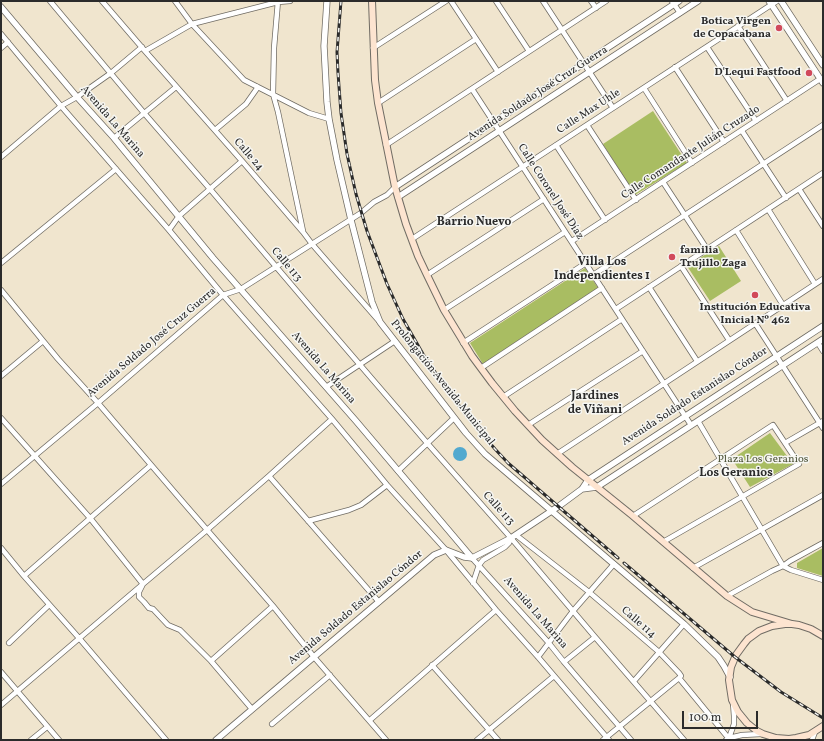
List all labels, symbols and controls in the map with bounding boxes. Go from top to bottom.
place label: Botica Virgen de Copacabana [693,15,771,41]
marker: Botica Virgen de Copacabana [774,23,784,33]
street label: Avenida Soldado José Cruz Guerra [466,44,610,144]
place label: D'Lequi Fastfood [714,66,801,80]
marker: D'Lequi Fastfood [804,68,814,78]
street label: Avenida La Marina [77,83,147,161]
street label: Calle Max Uhle [555,87,623,137]
street label: Calle Comandante Julián Cruzado [619,103,763,203]
street label: Calle 24 [230,136,266,174]
street label: Calle Coronel José Díaz [514,142,586,242]
district label: Barrio Nuevo [437,216,511,230]
place label: familia Trujillo Zaga [680,244,746,270]
street label: Calle 113 [268,245,304,285]
marker: familia Trujillo Zaga [667,252,677,262]
district label: Villa Los Independientes 1 [554,256,650,284]
street label: Avenida Soldado José Cruz Guerra [85,285,219,401]
marker: Institución Educativa Inicial Nº 462 [750,290,760,300]
place label: Institución Educativa Inicial Nº 462 [699,301,811,327]
street label: Prolongación Avenida Municipal [387,318,497,448]
street label: Avenida La Marina [288,329,358,407]
street label: Avenida Soldado Estanislao Cóndor [620,345,770,449]
district label: Jardines de Viñani [568,390,622,418]
park label: Plaza Los Geranios [717,453,809,467]
district label: Los Geranios [699,467,773,481]
street label: Calle 113 [479,489,517,529]
street label: Avenida Soldado Estanislao Cóndor [286,548,426,668]
street label: Avenida La Marina [500,574,570,652]
street label: Calle 114 [618,604,658,642]
scale bar [684,703,760,729]
text: 100 m [689,710,721,726]

